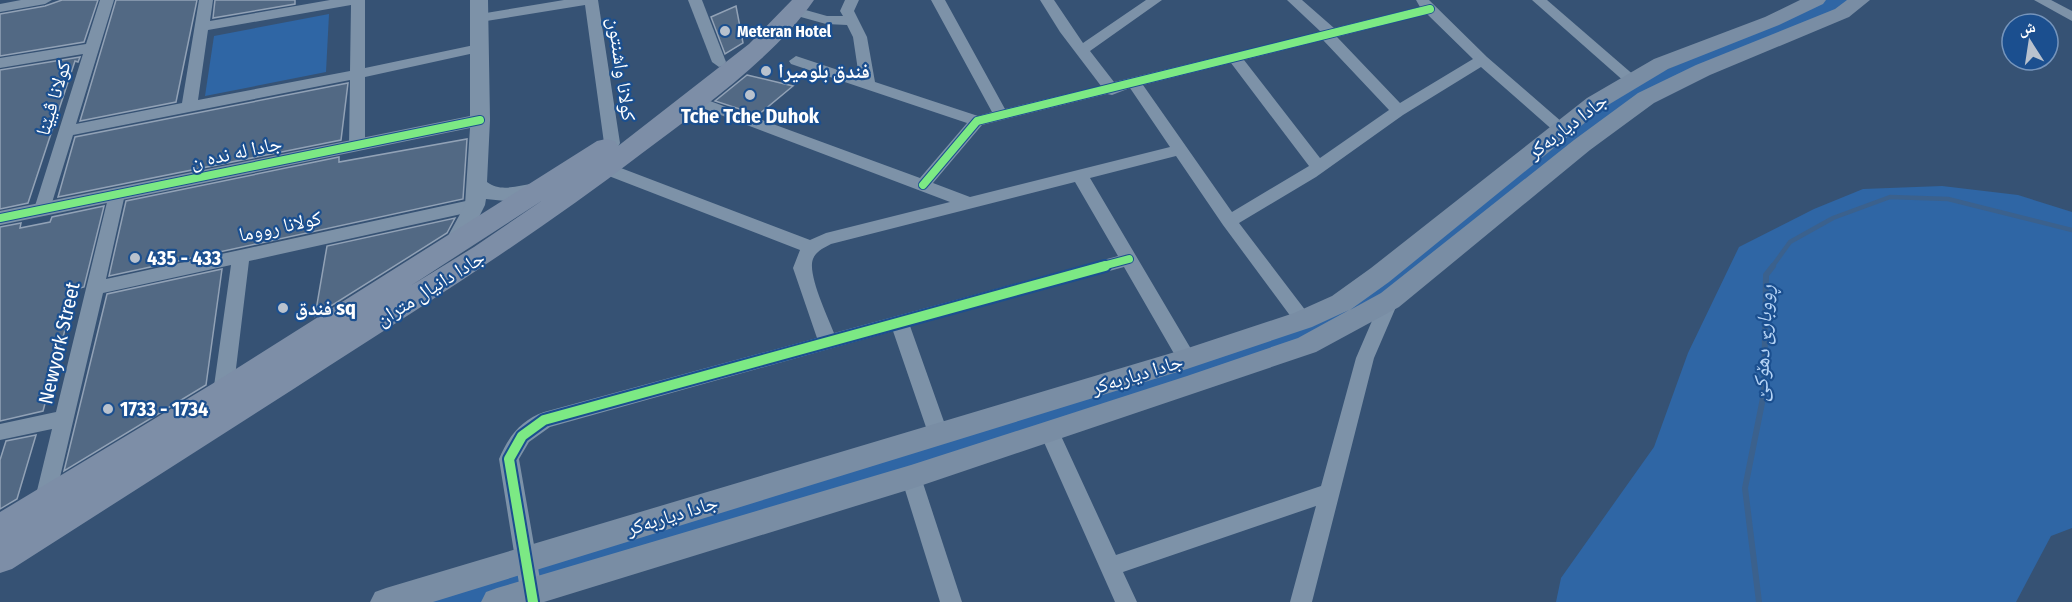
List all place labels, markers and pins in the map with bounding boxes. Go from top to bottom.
place label: Meteran Hotel [737,22,832,41]
marker: Meteran Hotel [718,24,732,38]
place label: فندق بلوميرا [778,59,870,83]
marker: فندق بلوميرا [759,64,773,78]
marker: Tche Tche Duhok [743,88,757,102]
place label: Tche Tche Duhok [681,104,820,128]
place label: 435 - 433 [147,246,221,270]
marker: 435 - 433 [128,251,142,265]
place label: فندق sq [295,296,356,320]
marker: فندق sq [276,301,290,315]
place label: 1733 - 1734 [120,397,208,421]
marker: 1733 - 1734 [101,402,115,416]

